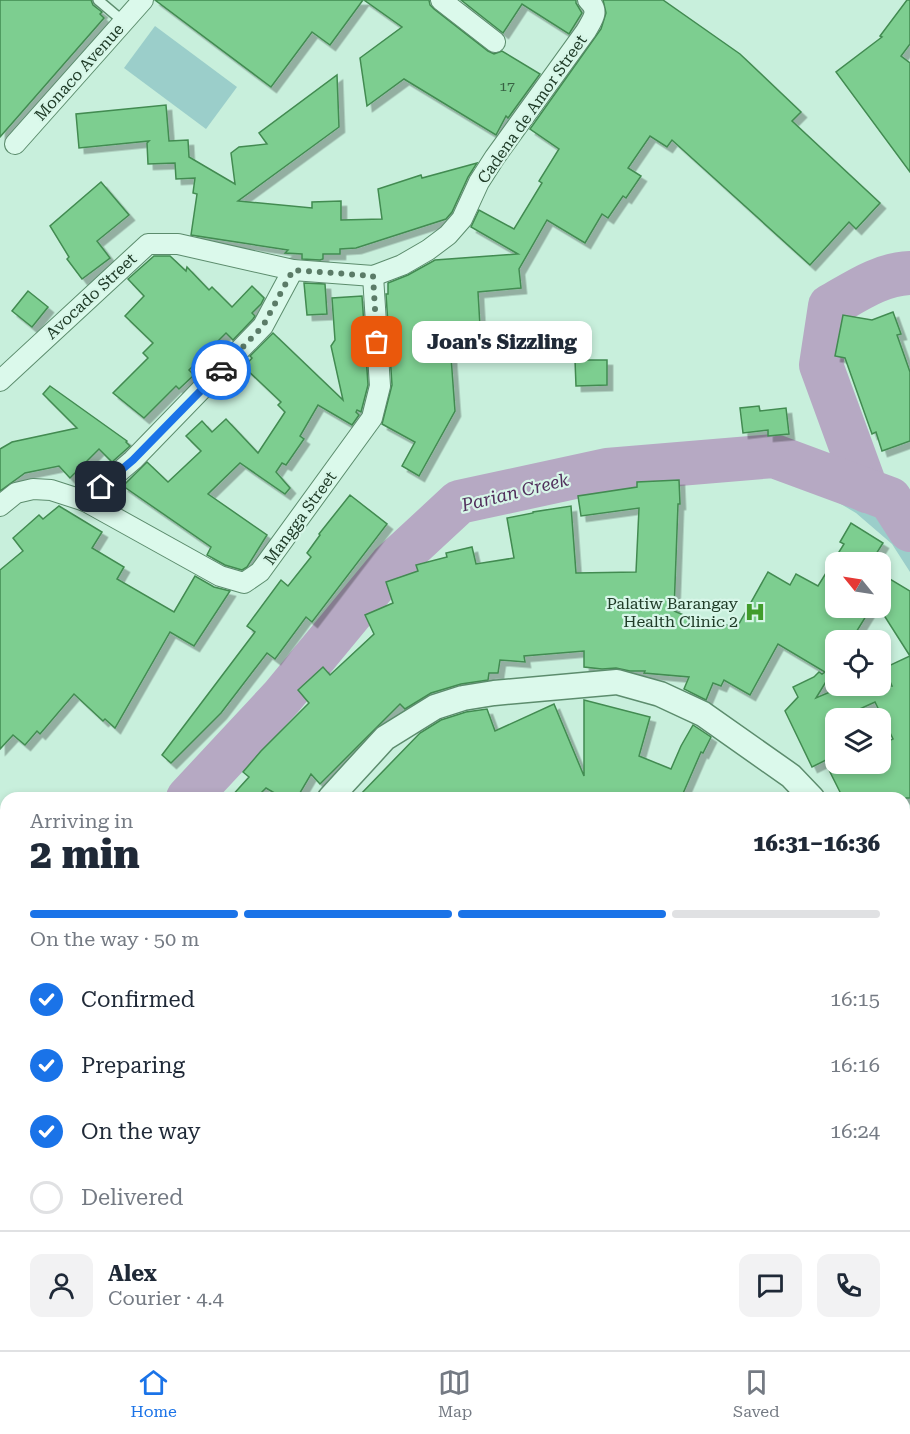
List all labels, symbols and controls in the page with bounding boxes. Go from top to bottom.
street label: Monaco Avenue [30,19,128,124]
street label: Cadena de Amor Street [473,31,591,187]
house number: 17 [499,78,515,94]
street label: Avocado Street [42,249,140,343]
pin [351,316,402,367]
callout: Joan's Sizzling [413,321,593,363]
icon: bag [360,325,393,358]
text: Joan's Sizzling [427,330,577,354]
courier [191,340,251,400]
icon: car [205,354,238,387]
pin [75,461,126,512]
street label: Mangga Street [260,468,340,568]
water label: Parian Creek [458,468,571,516]
icon: home [84,470,117,503]
north arrow [825,552,891,618]
map controls [825,552,891,774]
place label: Palatiw Barangay Health Clinic 2 [606,594,739,631]
hospital icon: Palatiw Barangay Health Clinic 2 [743,600,767,624]
button: locate [825,630,891,696]
button: layers [825,708,891,774]
text: Arriving in [30,809,133,833]
text: 16:31–16:36 [753,831,880,856]
text: 2 min [30,832,140,878]
text: On the way · 50 m [30,927,200,951]
icon: check [30,983,63,1016]
text: Confirmed [81,987,195,1012]
text: 16:15 [830,987,880,1011]
icon: check [30,1049,63,1082]
text: Preparing [81,1053,185,1078]
text: 16:16 [830,1053,880,1077]
icon: check [30,1115,63,1148]
text: On the way [81,1119,201,1144]
text: 16:24 [830,1119,880,1143]
text: Delivered [81,1185,183,1210]
button: person [30,1254,93,1317]
button: chat [739,1254,802,1317]
button: phone [817,1254,880,1317]
text: Alex [108,1261,157,1286]
text: Courier · 4.4 [108,1286,224,1310]
tab: Home [131,1366,177,1421]
tab: Map [438,1366,472,1421]
tab: Saved [733,1366,780,1421]

